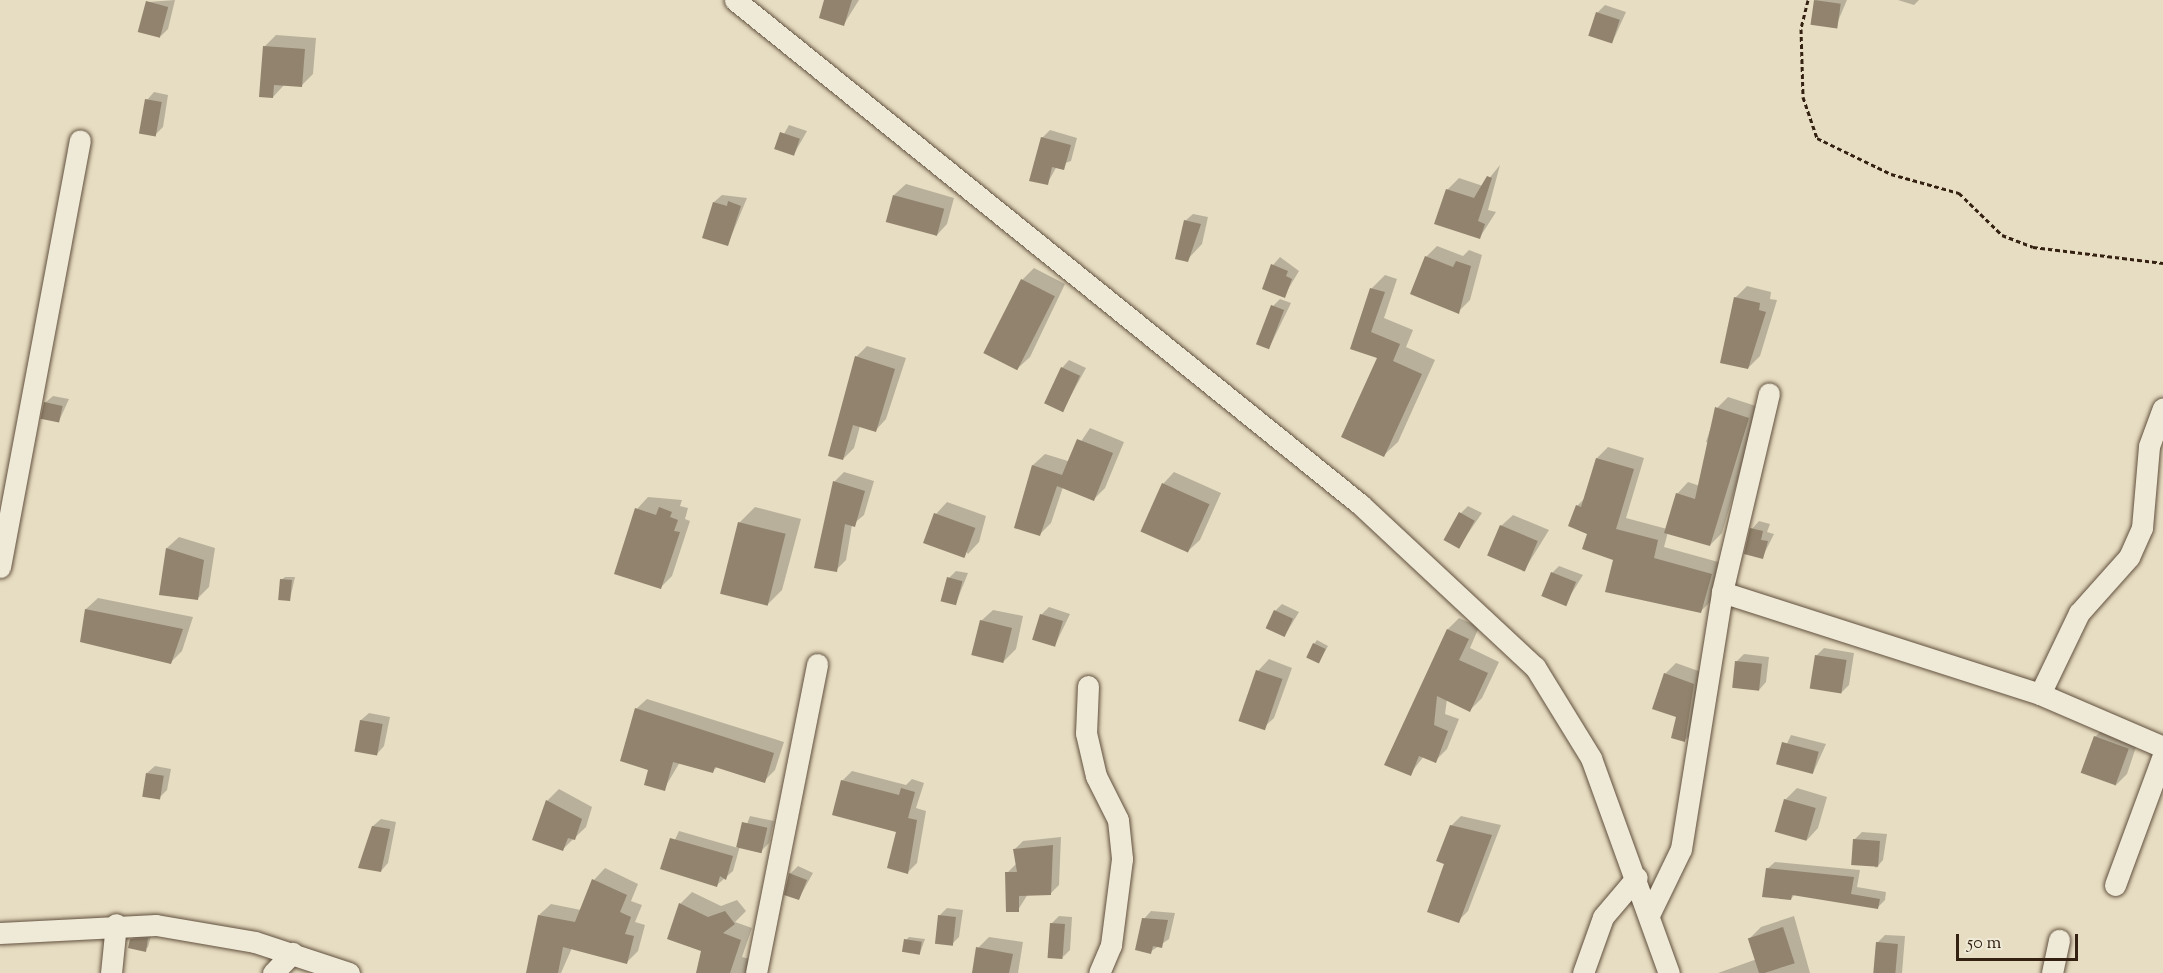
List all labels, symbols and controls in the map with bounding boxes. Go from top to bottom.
scale bar [1959,922,2080,960]
text: 50 m [1967,931,2001,957]

